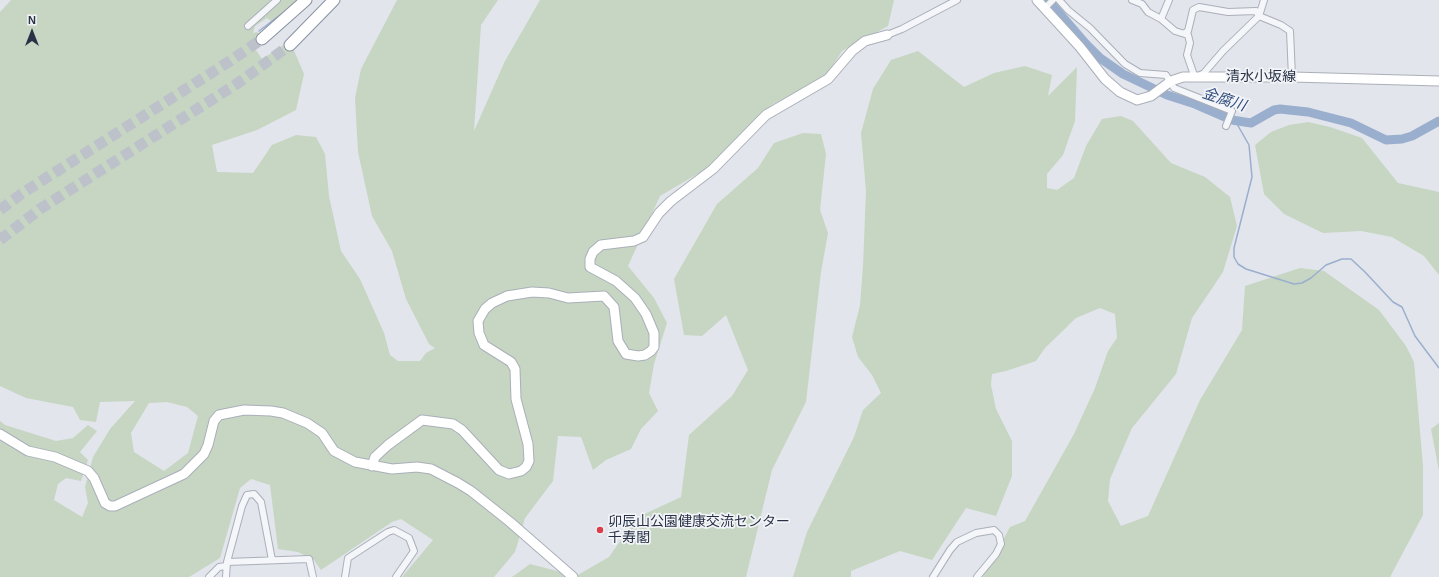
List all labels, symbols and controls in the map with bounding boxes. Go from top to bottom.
north arrow [12,12,52,52]
text: N [28,14,36,26]
street label: 清水小坂線 [1226,69,1296,85]
water label: 金腐川 [1200,84,1248,116]
place label: 卯辰山公園健康交流センター 千寿閣 [608,514,790,546]
marker: 卯辰山公園健康交流センター 千寿閣 [595,525,605,535]

